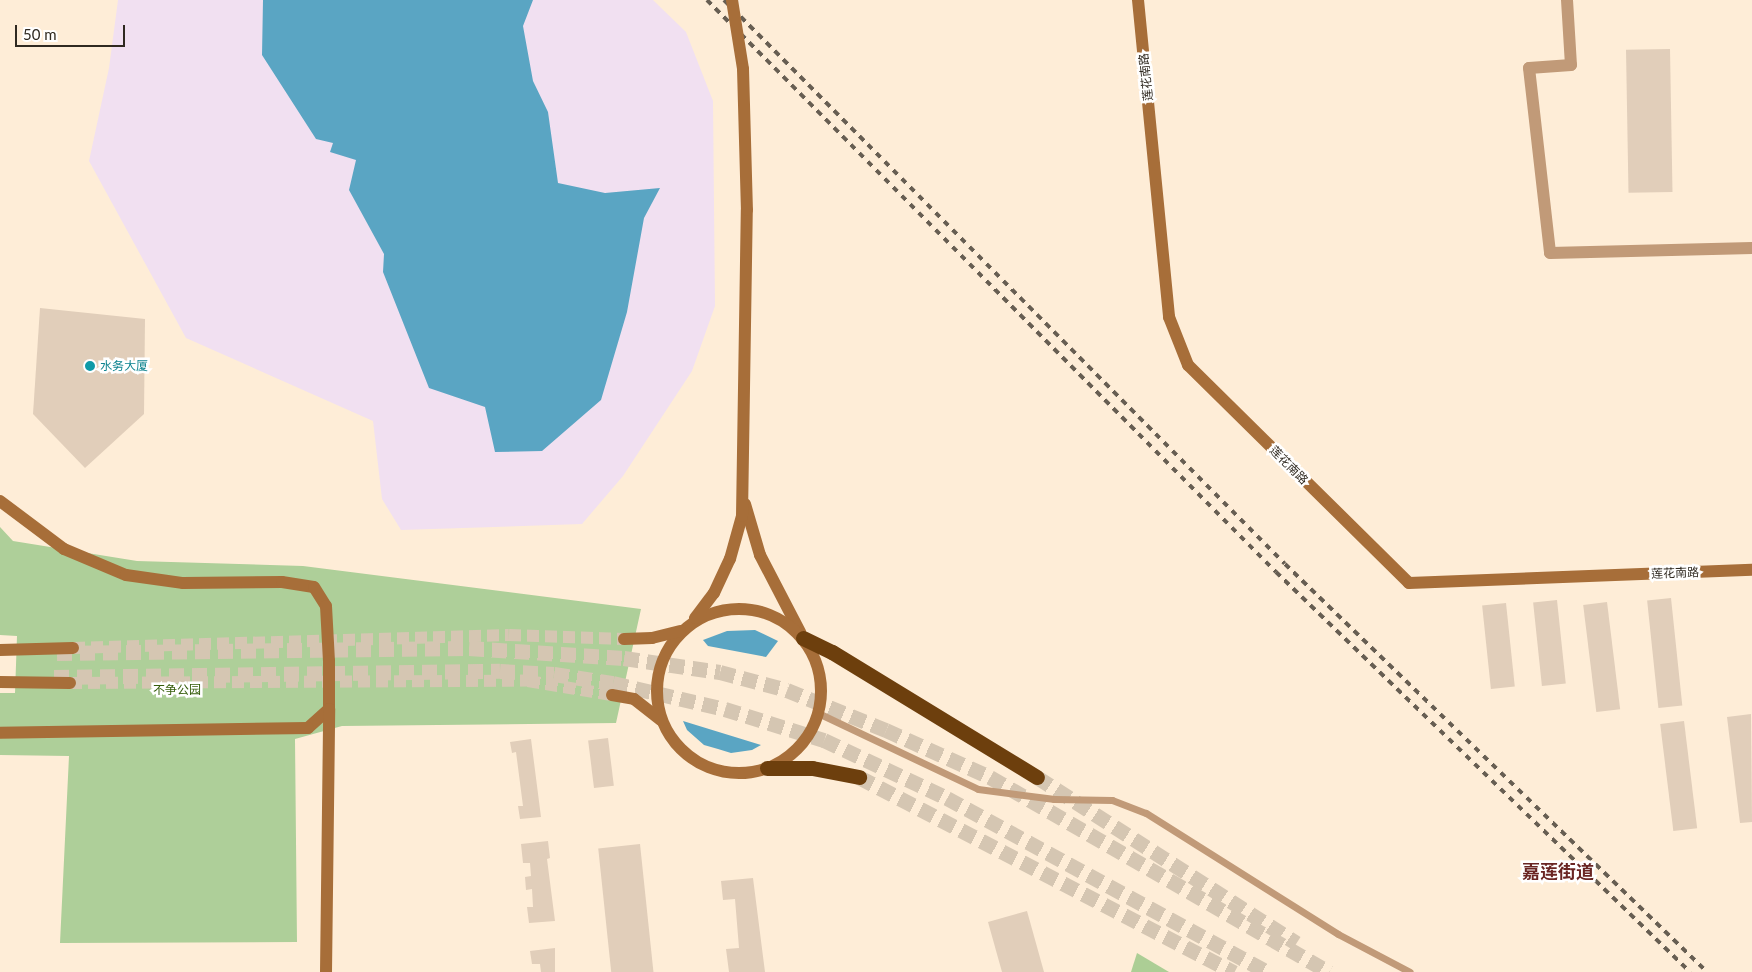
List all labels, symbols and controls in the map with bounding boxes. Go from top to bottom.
scale bar [18,15,128,47]
text: 50 m [23,25,57,43]
street label: 莲花南路 [1136,52,1156,102]
place label: 水务大厦 [100,359,148,373]
marker: 水务大厦 [84,360,96,372]
street label: 莲花南路 [1267,443,1311,487]
street label: 莲花南路 [1651,565,1699,581]
park label: 不争公园 [153,683,201,697]
district label: 嘉莲街道 [1522,860,1594,882]

